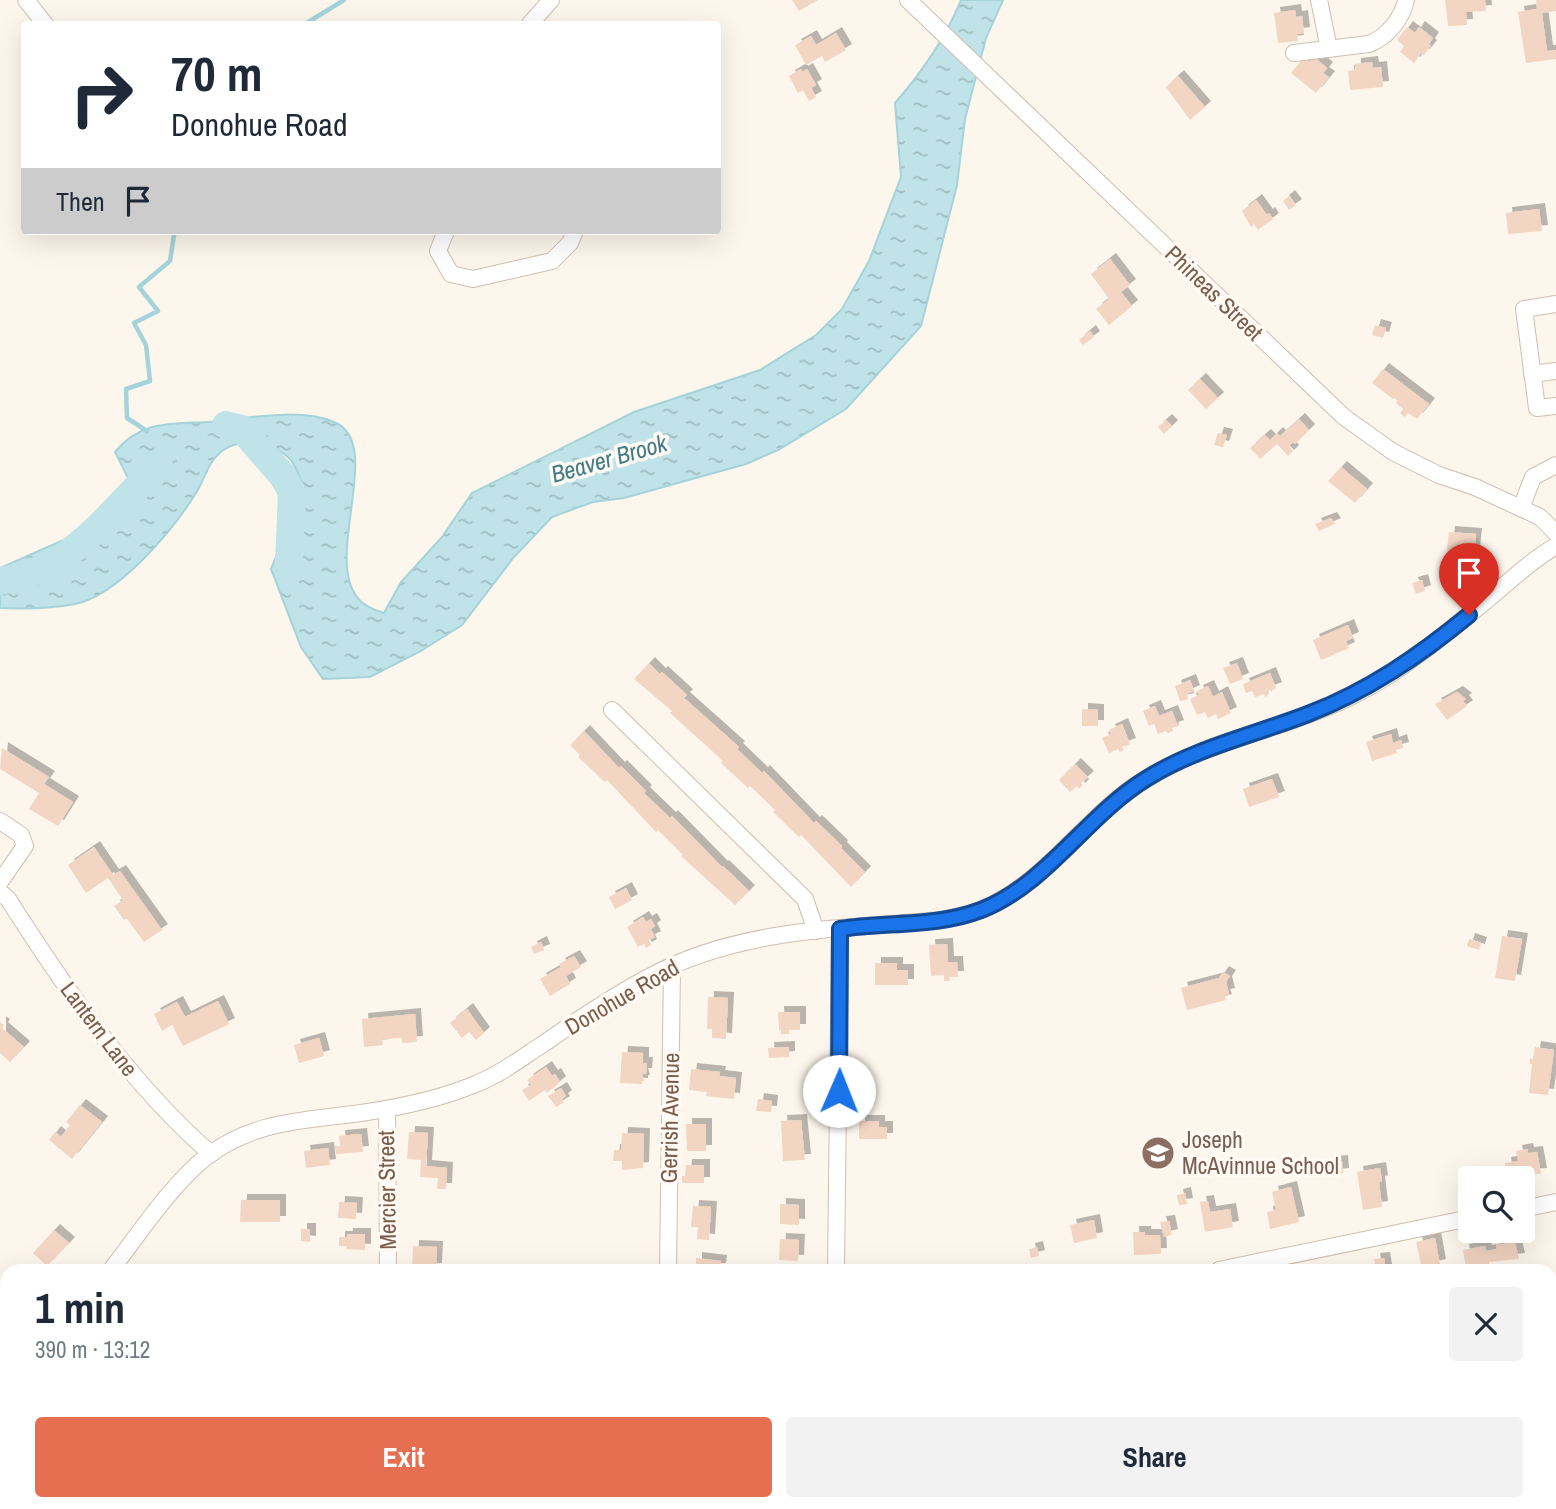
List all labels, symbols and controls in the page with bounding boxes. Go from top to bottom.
text: 70 m [171,40,263,106]
icon: right [56,49,147,140]
text: Donohue Road [171,103,348,146]
icon: arrive [119,182,157,220]
text: Then [56,184,105,219]
street label: Phineas Street [1159,238,1270,347]
water label: Beaver Brook [547,426,672,490]
pin [1439,543,1499,615]
icon: arrive [1450,554,1488,592]
street label: Donohue Road [559,951,684,1042]
street label: Lantern Lane [54,975,145,1082]
street label: Gerrish Avenue [653,1052,686,1184]
position arrow [802,1054,876,1128]
place label: Joseph McAvinnue School [1182,1124,1339,1181]
street label: Mercier Street [370,1130,403,1250]
school or university icon: Joseph McAvinnue School [1139,1134,1177,1172]
map controls [1458,1166,1535,1243]
button: search [1458,1166,1535,1243]
text: 1 min [35,1280,125,1336]
button: close [1449,1287,1523,1361]
text: 390 m · 13:12 [35,1334,150,1365]
button: Exit [35,1417,772,1497]
button: Share [786,1417,1523,1497]

